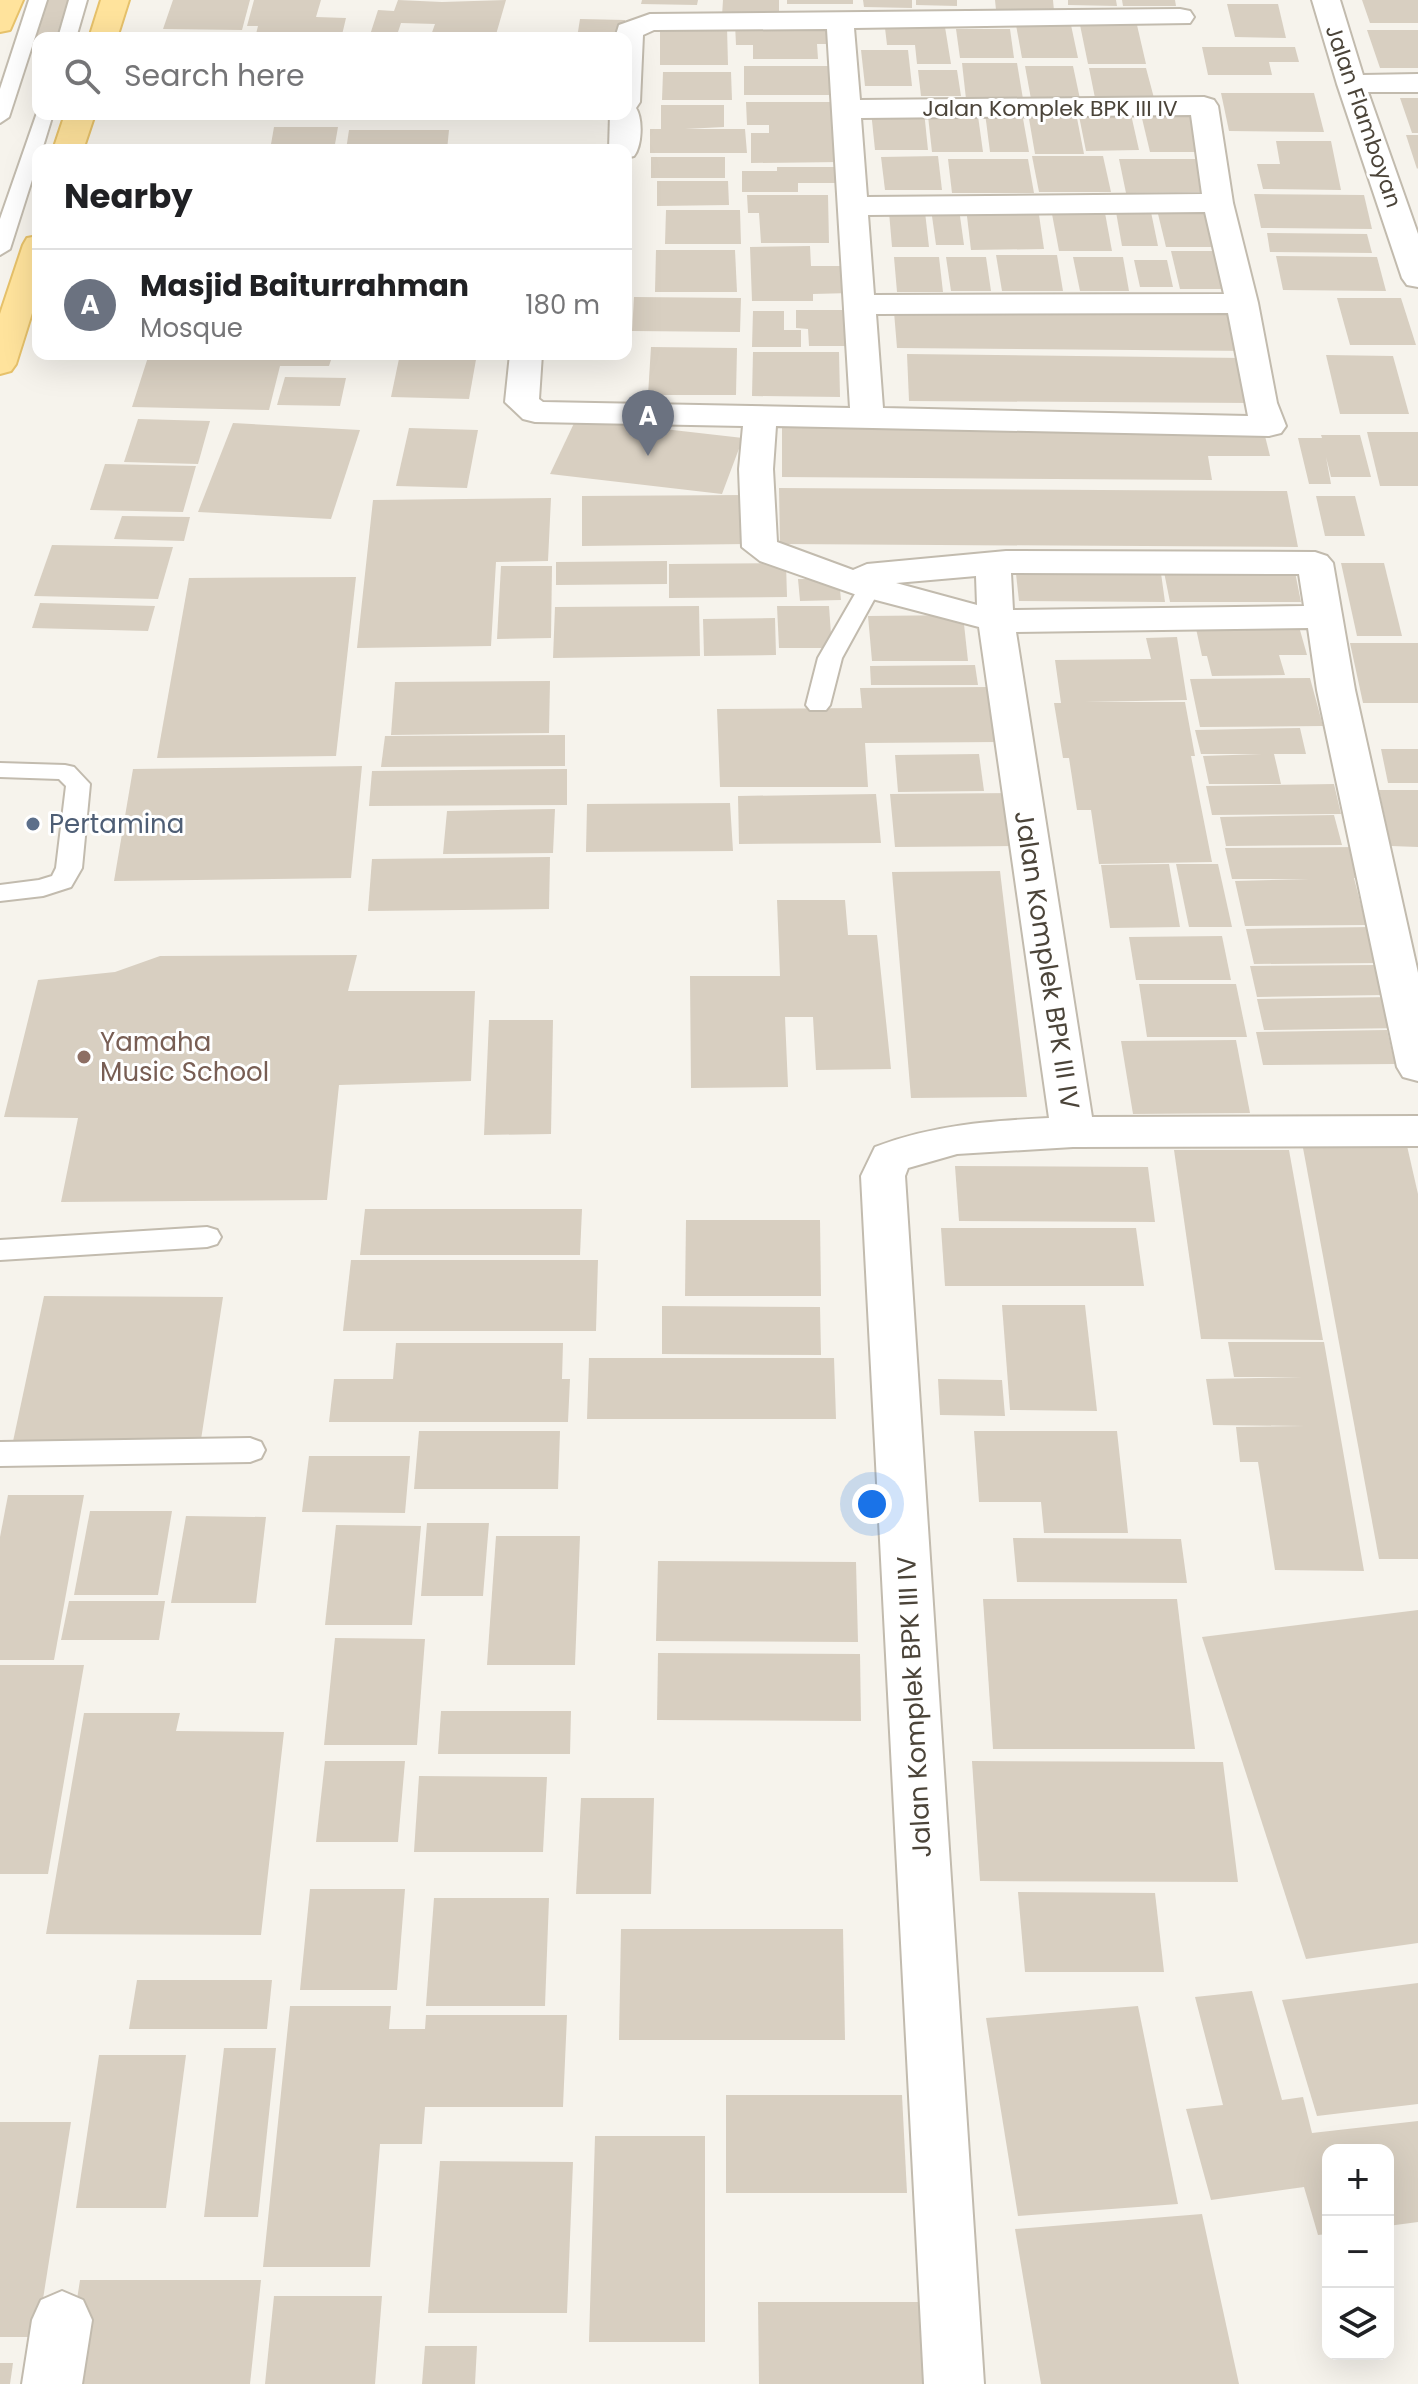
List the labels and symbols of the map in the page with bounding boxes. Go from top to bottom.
street label: Jalan Flamboyan [1318,21,1409,212]
street label: Jalan Komplek BPK III IV [922,93,1178,124]
pin: A [622,390,674,456]
place label: Pertamina [49,806,184,842]
street label: Jalan Komplek BPK III IV [1006,808,1088,1112]
marker: Pertamina [24,815,42,833]
place label: Yamaha Music School [100,1024,269,1090]
marker: Yamaha Music School [75,1048,93,1066]
your location [852,1484,892,1524]
street label: Jalan Komplek BPK III IV [888,1555,940,1859]

